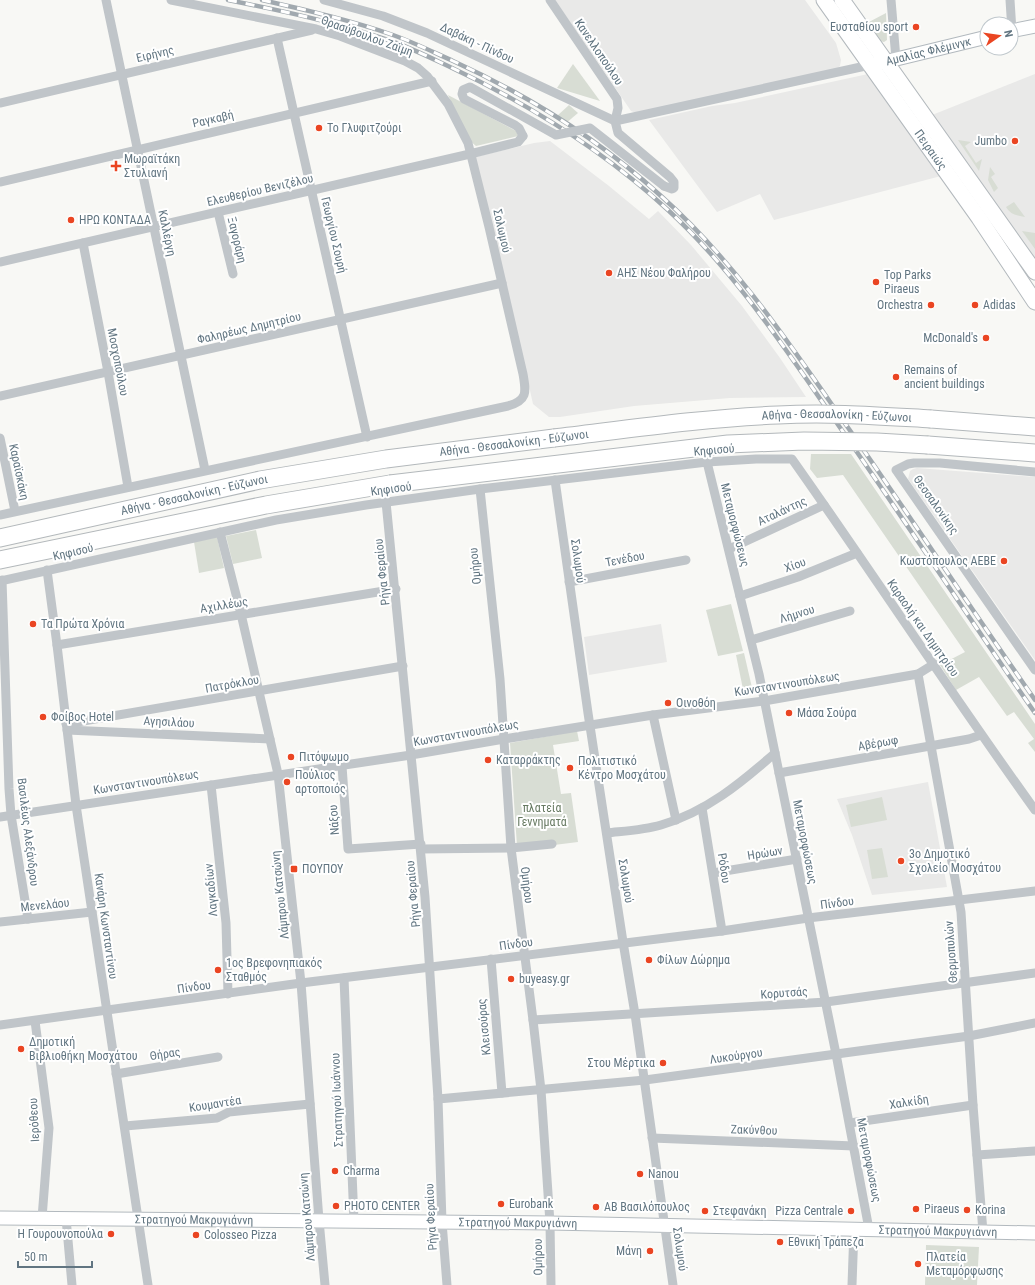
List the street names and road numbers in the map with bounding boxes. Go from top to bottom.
street label: Θρασύβουλου Ζαΐμη [319,13,415,59]
street label: Κανελλοπούλου [572,16,626,88]
street label: Δαβάκη - Πίνδου [438,20,516,66]
street label: Αμαλίας Φλέμινγκ [884,34,973,68]
street label: Ειρήνης [135,43,176,65]
street label: Ραγκαβή [191,107,235,131]
street label: Πειραιώς [911,127,950,173]
street label: Ελευθερίου Βενιζέλου [205,171,315,209]
street label: Γεωργίου Σουρή [318,196,350,275]
street label: Σολωμού [490,208,514,254]
street label: Καλλέργη [155,209,179,257]
street label: Ξαγοράρη [225,215,249,265]
street label: Φαληρέως Δημητρίου [196,309,302,347]
street label: Μοσχοπούλου [105,327,131,397]
street label: Αθήνα - Θεσσαλονίκη - Εύζωνοι [761,407,913,425]
street label: Αθήνα - Θεσσαλονίκη - Εύζωνοι [439,427,590,459]
street label: Κηφισού [693,441,735,459]
street label: Καραϊσκάκη [6,442,32,502]
street label: Αθήνα - Θεσσαλονίκη - Εύζωνοι [119,472,269,518]
street label: Θεσσαλονίκης [911,473,962,537]
street label: Κηφισού [370,479,413,499]
street label: Μεταμορφώσεως [718,482,752,569]
street label: Αταλάντης [755,493,809,528]
street label: Ρήγα Φεραίου [372,538,392,606]
street label: Σολωμού [568,538,588,584]
street label: Κηφισού [51,541,95,563]
street label: Ομήρου [466,547,484,585]
street label: Τενέδου [604,548,646,570]
street label: Χίου [782,555,808,575]
street label: Καραολή και Δημητρίου [884,577,962,679]
street label: Αχιλλέως [199,594,249,616]
street label: Λήμνου [778,602,816,626]
street label: Κωνσταντινουπόλεως [733,669,841,699]
street label: Πατρόκλου [204,672,260,696]
street label: Αγησιλάου [143,714,195,730]
street label: Κωνσταντινουπόλεως [412,717,520,749]
street label: Αβέρωφ [857,733,899,753]
street label: Κωνσταντινουπόλεως [92,767,200,797]
street label: Βασιλέως Αλεξάνδρου [13,777,42,887]
street label: Μεταμορφώσεως [790,799,820,886]
street label: Νάξου [326,804,343,836]
street label: Ηρώων [746,843,784,863]
street label: Λάμπρου Κατσώνη [268,850,292,940]
street label: Ρόδου [715,852,733,884]
street label: Σολωμού [616,858,636,904]
street label: Ρήγα Φεραίου [403,860,423,928]
street label: Λαγκαδίων [202,863,220,917]
street label: Ομήρου [518,866,536,904]
street label: Κανάρη Κωνσταντίνου [92,872,120,980]
street label: Πίνδου [819,894,855,912]
street label: Μενελάου [20,895,70,915]
street label: Θερμοπυλών [942,920,960,984]
street label: Πίνδου [498,935,534,953]
street label: Πίνδου [176,978,212,996]
street label: Κορυτσάς [760,984,808,1002]
street label: Κλεισούρας [475,998,493,1056]
street label: Θήρας [149,1045,182,1063]
street label: Λυκούργου [709,1045,764,1067]
street label: Στρατηγού Ιωάννου [328,1052,346,1147]
street label: Χαλκίδη [888,1092,930,1112]
street label: Κουμαντέα [188,1093,242,1115]
street label: Ιερόθεου [26,1097,42,1142]
street label: Μεταμορφώσεως [854,1117,884,1204]
street label: Ζακύνθου [730,1122,778,1138]
street label: Λάμπρου Κατσώνη [296,1172,318,1262]
street label: Ρήγα Φεραίου [422,1183,440,1251]
street label: Στρατηγού Μακρυγιάννη [135,1212,253,1227]
street label: Στρατηγού Μακρυγιάννη [459,1215,577,1231]
street label: Στρατηγού Μακρυγιάννη [878,1223,997,1239]
street label: Σολωμού [670,1226,690,1272]
street label: Ομήρου [531,1238,545,1276]

